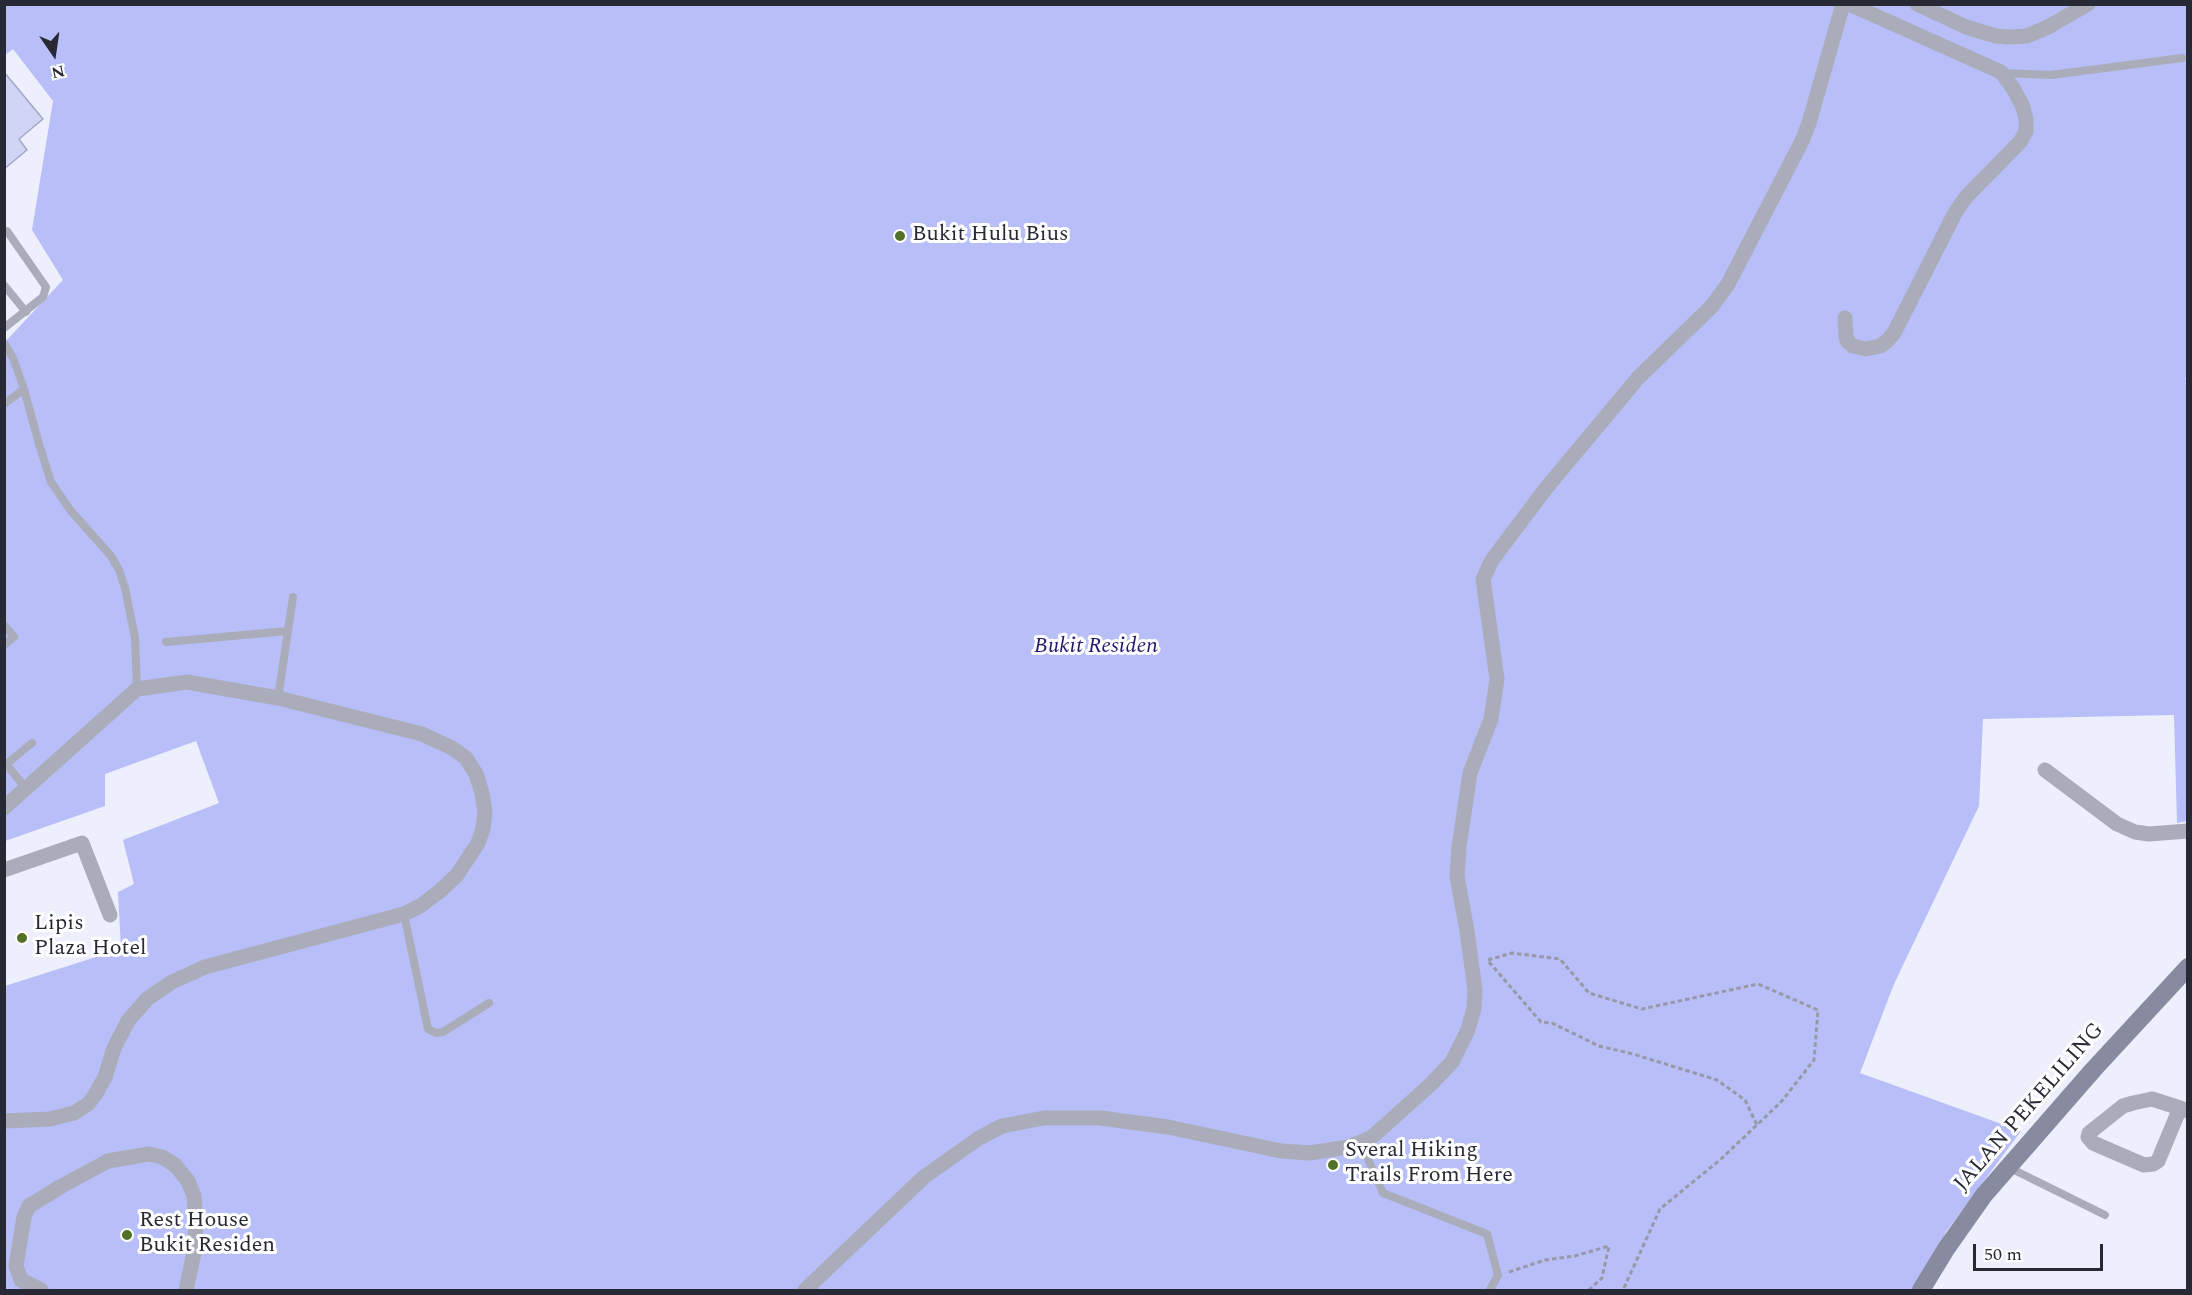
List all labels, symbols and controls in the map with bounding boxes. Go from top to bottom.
north arrow [24,24,84,84]
text: N [49,58,67,85]
place label: Bukit Hulu Bius [912,223,1069,249]
marker: Bukit Hulu Bius [893,229,907,243]
park label: Bukit Residen [1034,635,1158,661]
place label: Lipis Plaza Hotel [34,912,147,963]
marker: Lipis Plaza Hotel [15,931,29,945]
street label: JALAN PEKELILING [1950,1018,2110,1198]
place label: Sveral Hiking Trails From Here [1345,1139,1513,1190]
marker: Sveral Hiking Trails From Here [1326,1158,1340,1172]
place label: Rest House Bukit Residen [139,1209,275,1260]
marker: Rest House Bukit Residen [120,1228,134,1242]
scale bar [1976,1232,2106,1270]
text: 50 m [1984,1241,2022,1268]

